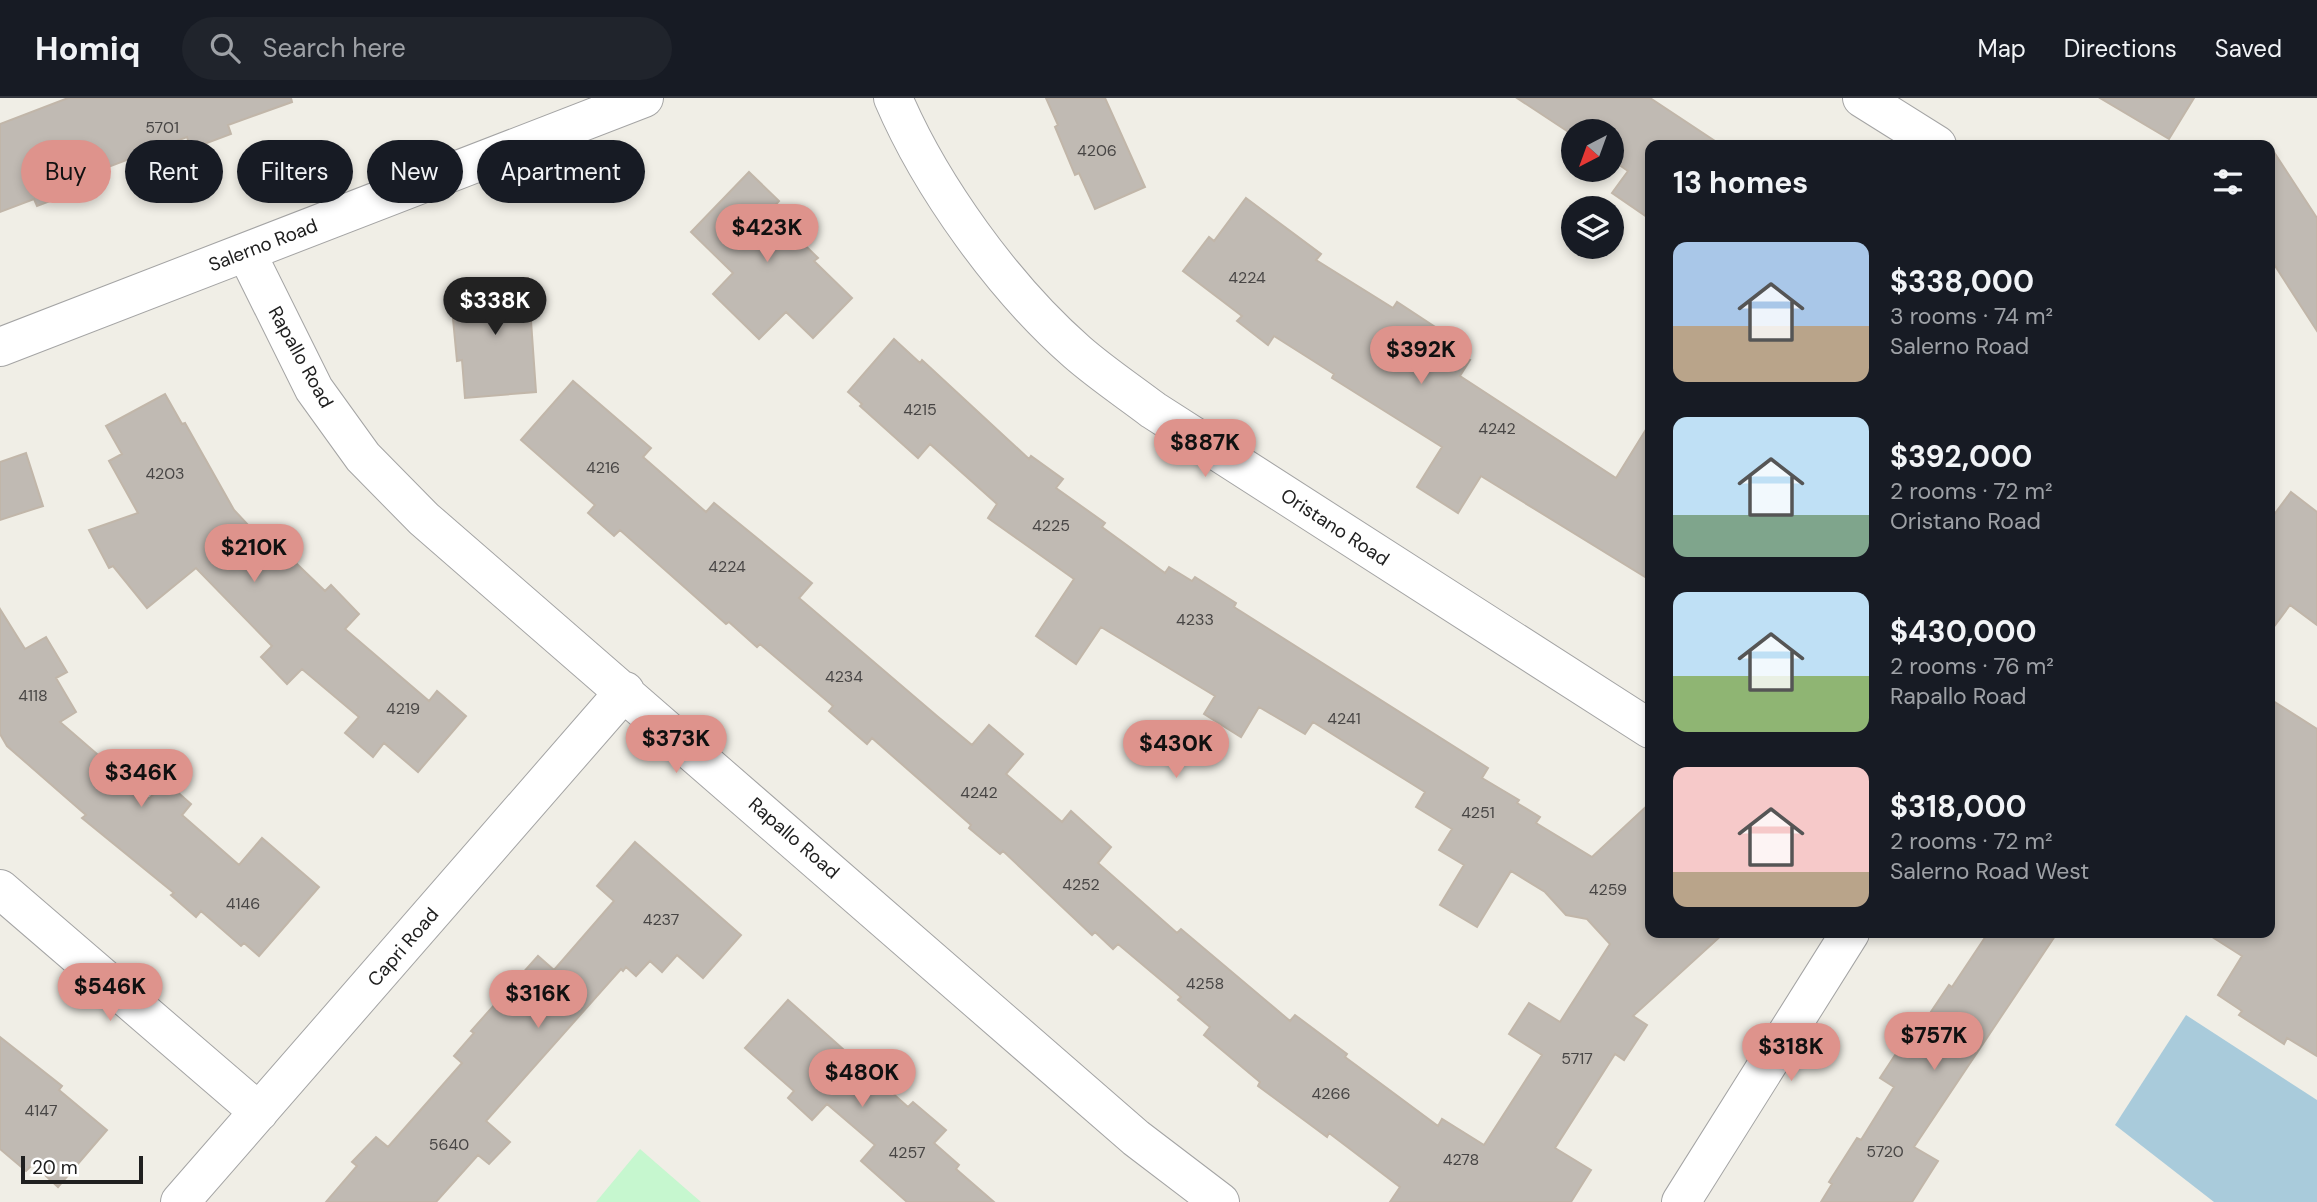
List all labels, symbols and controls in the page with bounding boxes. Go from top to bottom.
search box [182,17,672,80]
text: Homiq [35,27,140,70]
icon: search [206,29,244,67]
text: Search here [262,31,406,65]
text: Map [1978,33,2026,64]
text: Directions [2064,33,2177,64]
text: Saved [2215,33,2282,64]
house number: 5701 [145,117,179,138]
north arrow [1561,119,1624,182]
map controls [1561,119,1624,259]
chip: Buy [21,140,111,203]
chip: Rent [125,140,223,203]
chip: Filters [237,140,353,203]
chip: New [367,140,463,203]
chip: Apartment [477,140,645,203]
house number: 4206 [1077,140,1117,161]
text: 13 homes [1673,163,1808,202]
icon: filters [2209,163,2247,201]
button: layers [1561,196,1624,259]
pin: $423K [718,204,816,264]
text: $423K [731,212,803,242]
street label: Salerno Road [205,213,321,277]
text: $338,000 [1890,262,2034,301]
house number: 4224 [1228,267,1266,288]
icon: home [1729,270,1813,354]
pin: $338K [446,278,544,337]
text: $338K [459,285,531,315]
text: 3 rooms · 74 m² [1890,301,2053,331]
street label: Rapallo Road [263,302,339,412]
pin: $392K [1372,327,1470,386]
text: Salerno Road [1890,331,2029,361]
text: $392K [1386,334,1456,364]
house number: 4215 [903,399,937,420]
house number: 4242 [1478,418,1516,439]
pin: $887K [1156,420,1254,479]
text: $887K [1170,427,1240,457]
text: $392,000 [1890,437,2032,476]
icon: home [1729,445,1813,529]
house number: 4216 [586,457,620,478]
house number: 4203 [145,463,185,484]
text: 2 rooms · 72 m² [1890,476,2053,506]
street label: Oristano Road [1276,483,1394,571]
text: Oristano Road [1890,506,2041,536]
house number: 4225 [1032,515,1070,536]
pin: $210K [205,524,303,584]
text: $210K [221,532,287,562]
house number: 4224 [708,556,746,577]
house number: 4233 [1176,609,1214,630]
text: $430,000 [1890,612,2037,651]
icon: home [1729,620,1813,704]
text: 2 rooms · 76 m² [1890,651,2054,681]
house number: 4234 [825,666,863,687]
text: Rapallo Road [1890,681,2026,711]
house number: 4118 [18,685,48,706]
house number: 4219 [386,698,420,719]
house number: 4241 [1327,708,1361,729]
pin: $373K [627,716,725,775]
pin: $430K [1127,720,1225,780]
text: $373K [642,723,710,753]
text: $430K [1139,728,1213,758]
pin: $346K [92,750,190,809]
text: $346K [105,757,177,787]
house number: 4242 [960,782,998,803]
text: $318,000 [1890,787,2027,826]
street label: Rapallo Road [743,792,845,884]
icon: home [1729,795,1813,879]
house number: 4251 [1461,802,1495,823]
text: 2 rooms · 72 m² [1890,826,2053,856]
text: Salerno Road West [1890,856,2089,886]
house number: 4252 [1062,874,1100,895]
house number: 4259 [1589,879,1627,900]
house number: 4146 [226,893,260,914]
street label: Capri Road [362,902,444,992]
house number: 4237 [643,909,679,930]
pin: $546K [61,964,159,1023]
pin: $316K [489,970,587,1030]
text: $546K [74,971,146,1001]
house number: 4258 [1186,973,1224,994]
text: $316K [505,978,571,1008]
pin: $757K [1885,1012,1983,1072]
text: $757K [1900,1020,1968,1050]
pin: $318K [1742,1024,1840,1083]
text: $318K [1758,1031,1824,1061]
house number: 5717 [1561,1048,1593,1069]
pin: $480K [813,1049,911,1109]
text: $480K [825,1057,899,1087]
house number: 4266 [1311,1083,1351,1104]
house number: 4147 [25,1100,57,1121]
house number: 5640 [429,1134,469,1155]
house number: 5720 [1866,1141,1904,1162]
house number: 4257 [889,1142,925,1163]
house number: 4278 [1443,1149,1479,1170]
scale bar [21,1153,144,1185]
text: 20 m [32,1155,78,1180]

